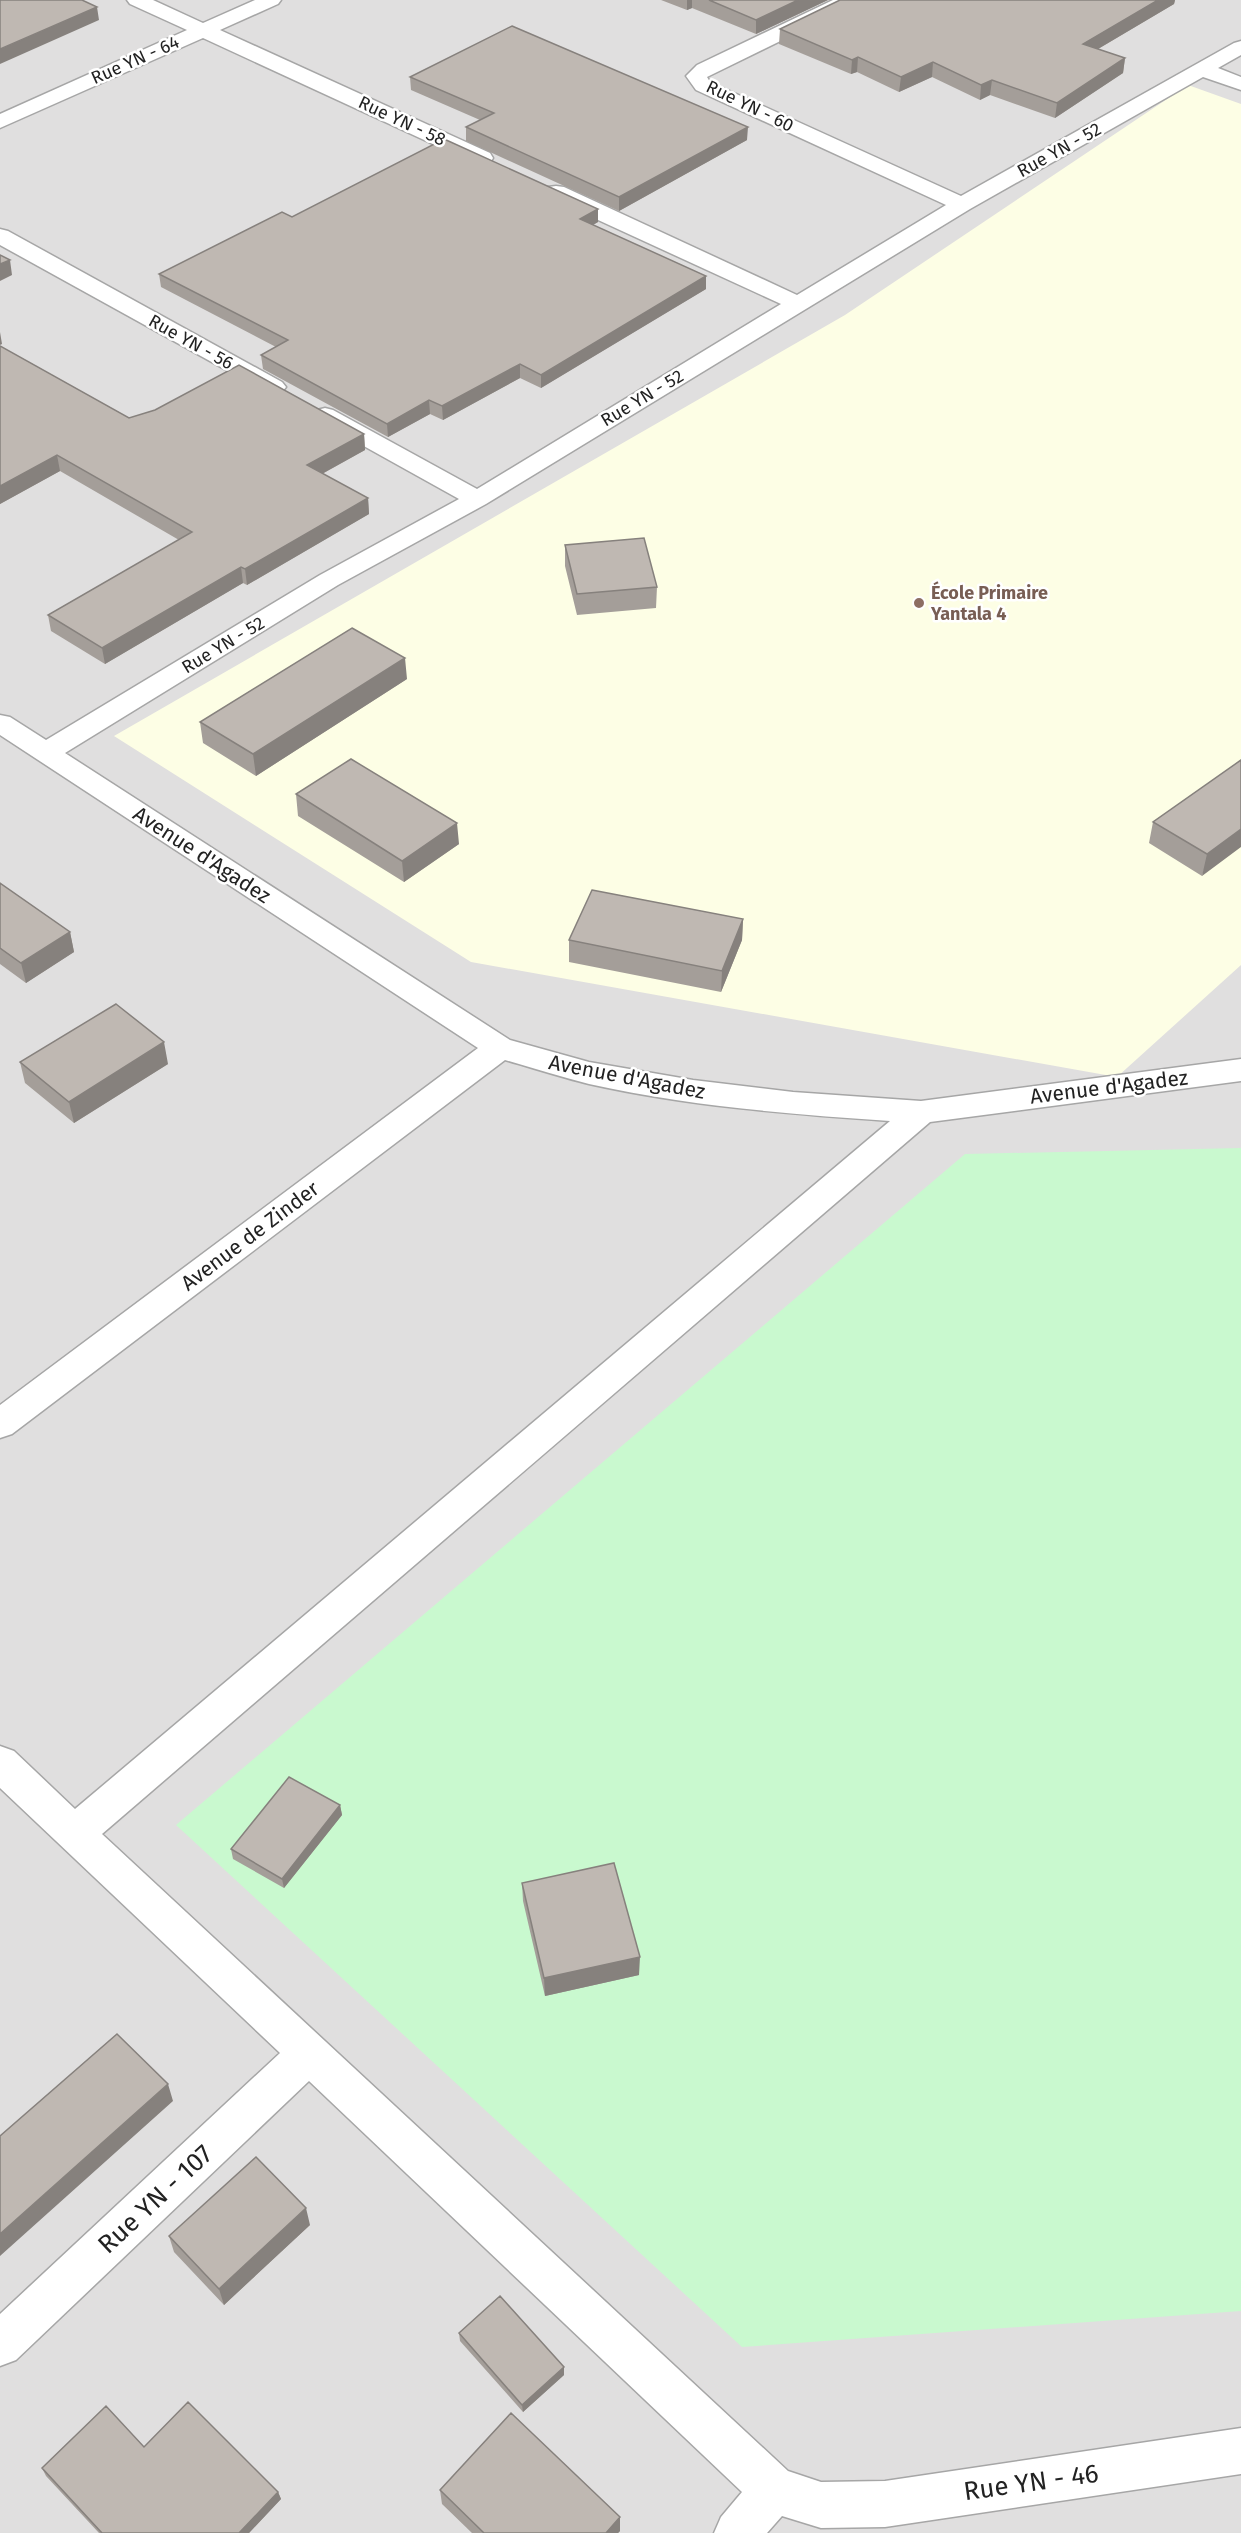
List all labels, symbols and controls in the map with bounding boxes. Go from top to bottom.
street label: Rue YN - 64 [88,31,183,89]
street label: Rue YN - 60 [703,75,797,137]
street label: Rue YN - 58 [355,91,449,151]
street label: Rue YN - 52 [1013,118,1105,182]
street label: Rue YN - 56 [145,310,237,374]
street label: Rue YN - 52 [597,365,687,431]
place label: École Primaire Yantala 4 [930,581,1048,625]
marker: École Primaire Yantala 4 [912,596,926,610]
street label: Rue YN - 52 [178,612,268,678]
street label: Avenue d'Agadez [128,801,276,909]
street label: Avenue d'Agadez [547,1049,707,1105]
street label: Avenue d'Agadez [1029,1064,1189,1110]
street label: Avenue de Zinder [176,1176,324,1296]
street label: Rue YN - 107 [92,2139,219,2260]
street label: Rue YN - 46 [962,2458,1101,2507]

